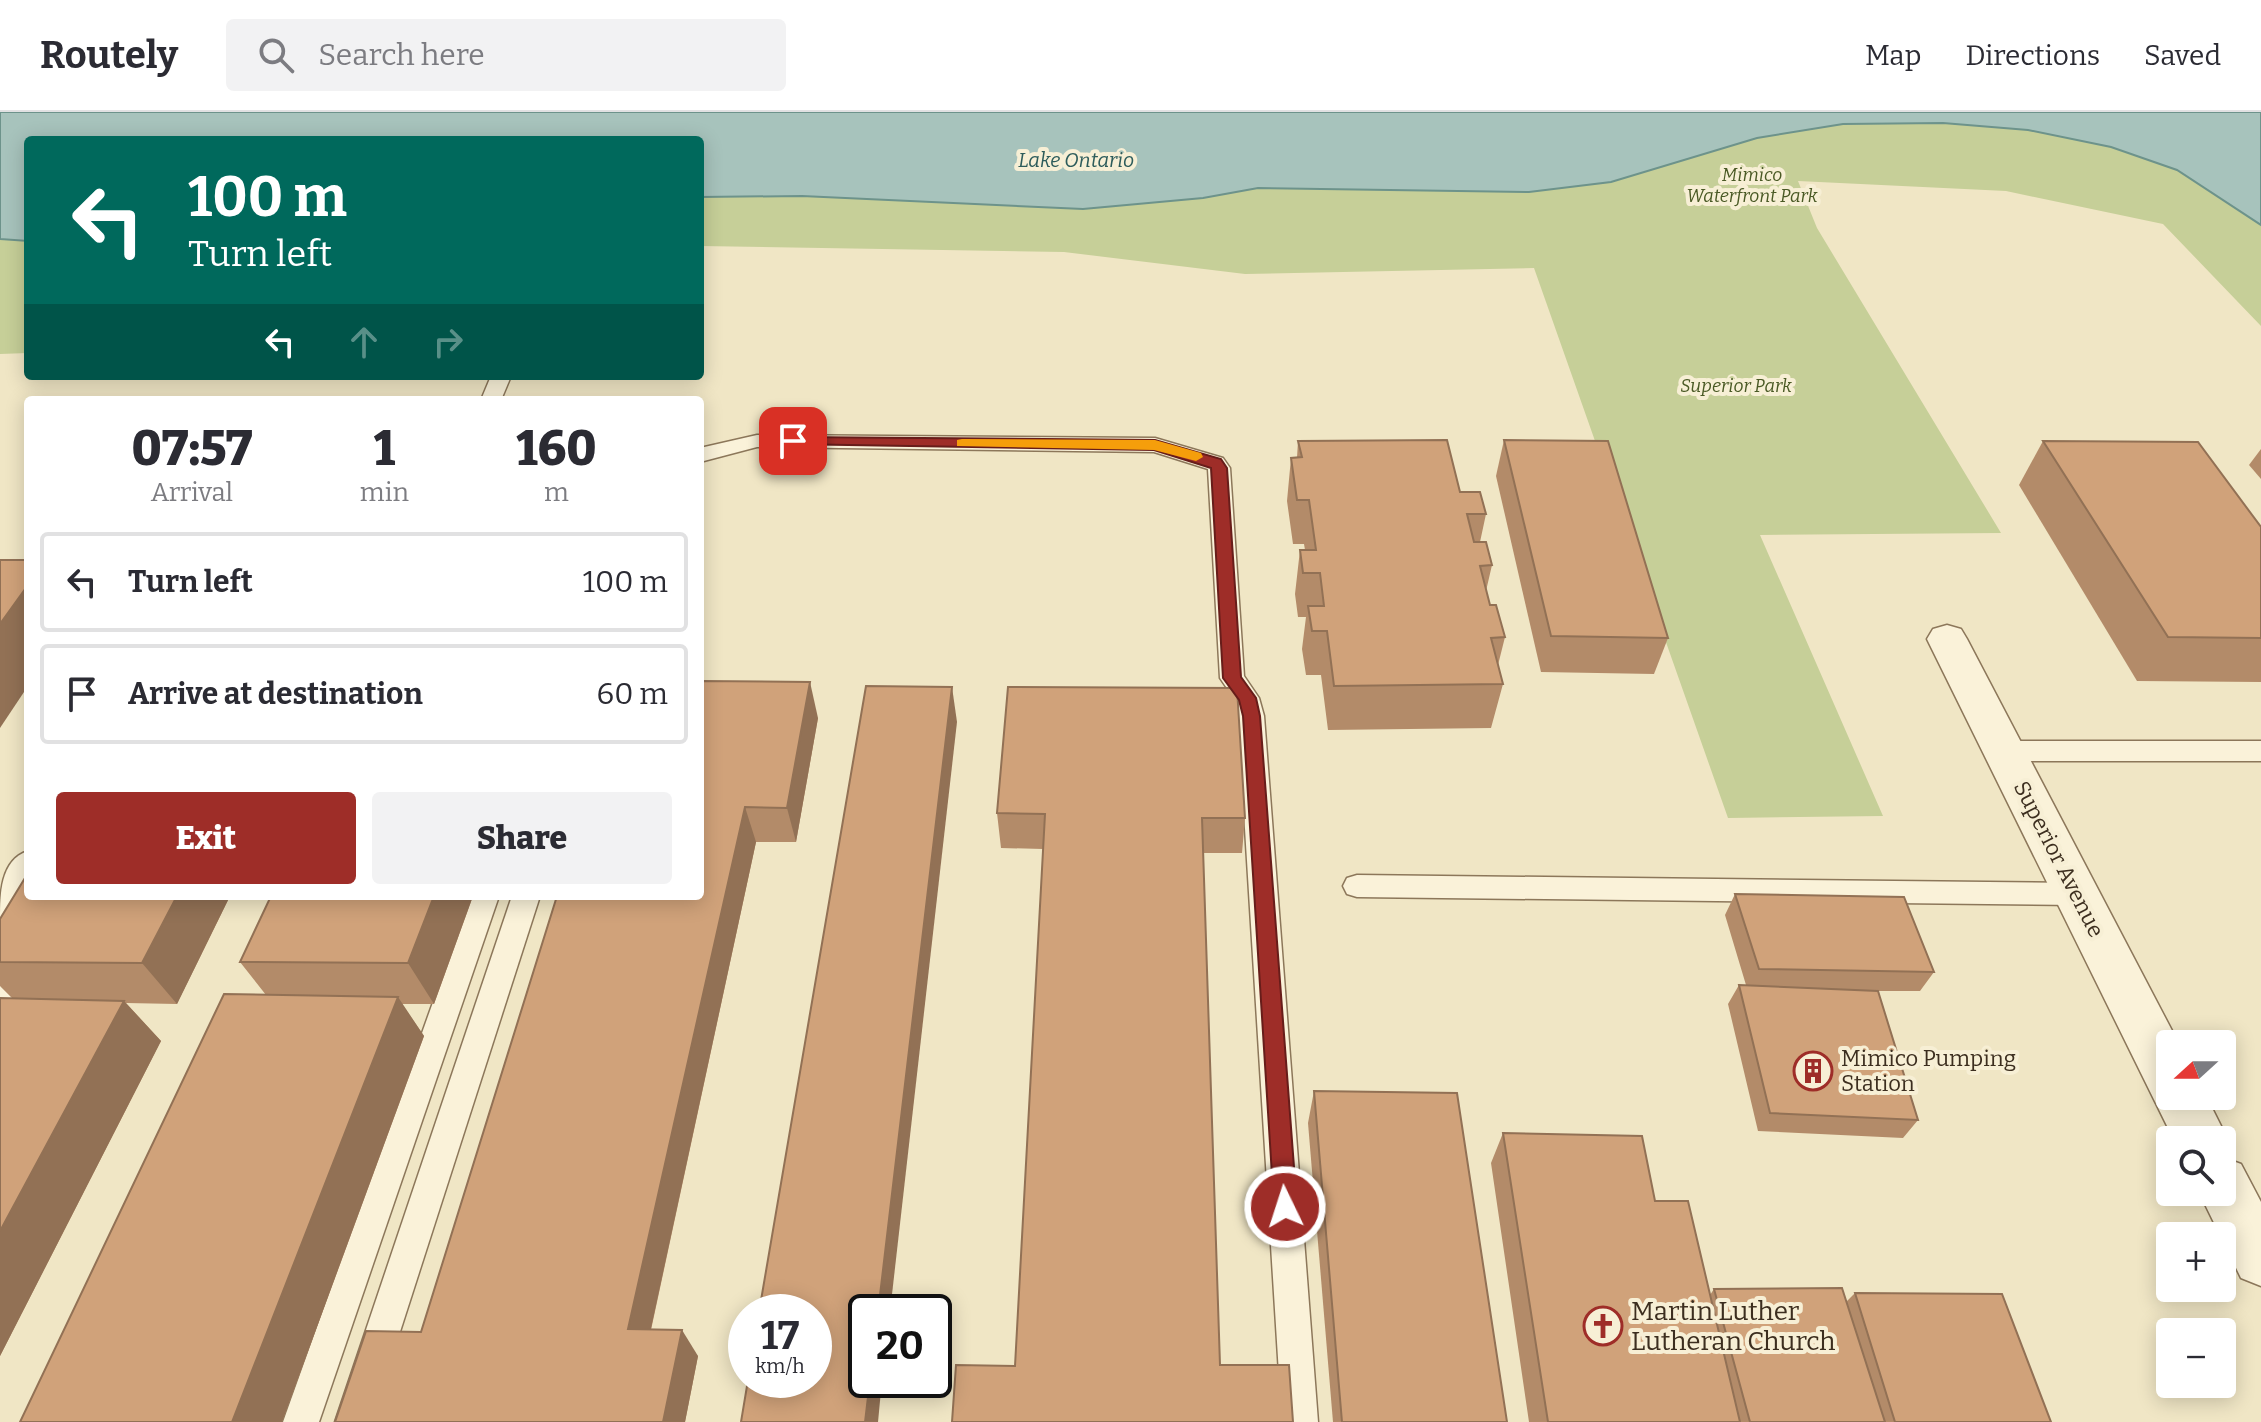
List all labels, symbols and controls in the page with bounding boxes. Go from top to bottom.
search box [226,19,786,91]
text: Routely [40,32,178,78]
icon: search [254,33,298,77]
text: Search here [318,37,485,73]
text: Map [1865,39,1921,72]
text: Directions [1965,39,2100,72]
text: Saved [2144,39,2221,72]
water label: Lake Ontario [1018,148,1134,172]
text: 100 m [188,164,347,231]
park label: Mimico Waterfront Park [1686,164,1818,207]
icon: left [56,168,160,272]
text: Turn left [188,232,332,276]
icon: left [258,320,302,364]
icon: ahead [342,320,386,364]
icon: right [426,320,470,364]
park label: Superior Park [1680,375,1792,397]
pin [759,407,827,475]
icon: arrive [771,419,815,463]
text: 07:57 [132,420,252,478]
text: 1 [374,420,395,478]
text: 160 [516,420,596,478]
text: Arrival [151,477,233,508]
text: min [360,477,409,508]
text: m [544,477,569,508]
icon: left [60,560,104,604]
text: Turn left [128,564,253,600]
text: 100 m [583,564,668,600]
icon: arrive [60,672,104,716]
text: Arrive at destination [128,676,423,712]
text: 60 m [597,676,668,712]
street label: Superior Avenue [2008,776,2110,942]
button: Exit [56,792,356,884]
button: Share [372,792,672,884]
north arrow [2156,1030,2236,1110]
map controls [2156,1030,2236,1398]
place label: Mimico Pumping Station [1841,1045,2016,1097]
building icon: Mimico Pumping Station [1792,1050,1834,1092]
button: search [2156,1126,2236,1206]
position arrow [1243,1165,1327,1249]
button: + [2156,1222,2236,1302]
speed limit sign: 20 [848,1294,952,1398]
place label: Martin Luther Lutheran Church [1631,1296,1835,1357]
church icon: Martin Luther Lutheran Church [1582,1305,1624,1347]
text: 17 [761,1312,799,1360]
button: − [2156,1318,2236,1398]
text: km/h [755,1354,805,1378]

